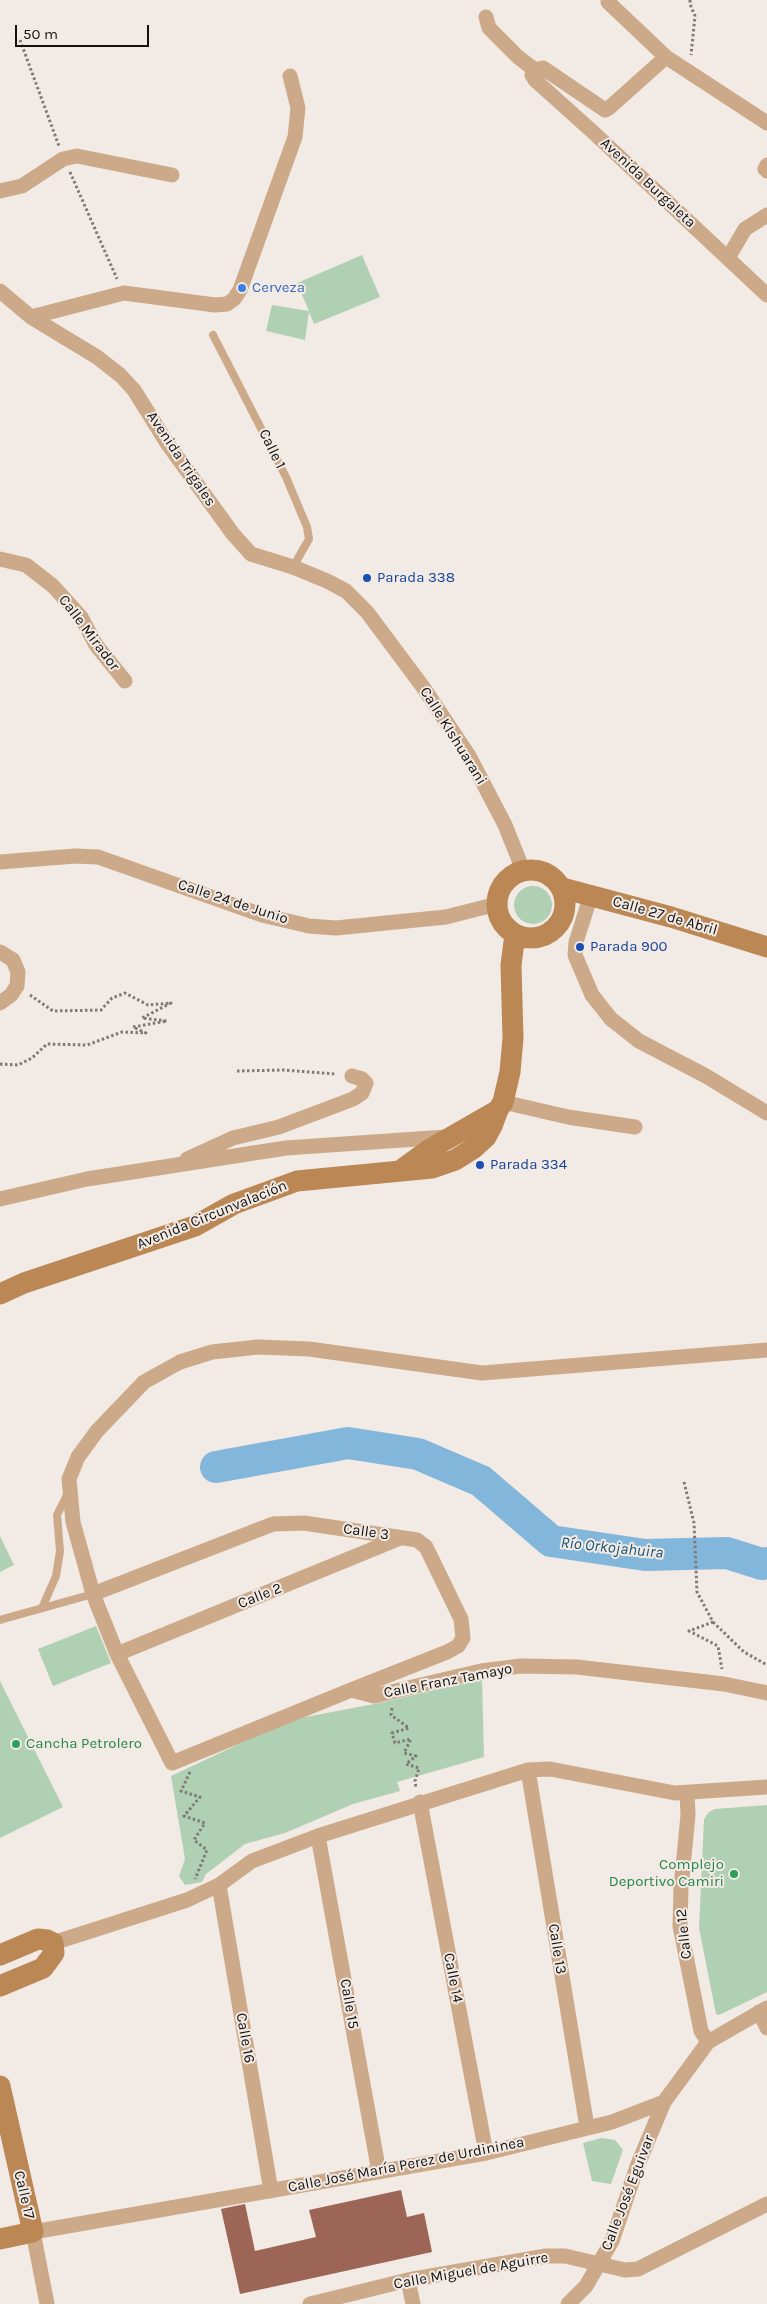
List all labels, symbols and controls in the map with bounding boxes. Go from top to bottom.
scale bar [18,15,151,47]
text: 50 m [23,25,58,43]
street label: Avenida Burgaleta [597,134,699,232]
place label: Cerveza [252,279,305,297]
marker: Cerveza [236,282,248,294]
street label: Avenida Trigales [143,408,219,510]
street label: Calle 1 [255,426,289,472]
place label: Parada 338 [377,569,455,587]
marker: Parada 338 [361,572,373,584]
street label: Calle Mirador [55,591,123,675]
street label: Calle KIshuarani [416,684,490,788]
street label: Calle 24 de Junio [176,876,290,928]
street label: Calle 27 de Abril [611,892,719,940]
place label: Parada 900 [590,938,667,956]
marker: Parada 900 [574,941,586,953]
place label: Parada 334 [490,1156,567,1174]
marker: Parada 334 [474,1159,486,1171]
street label: Avenida Circunvalación [134,1177,290,1253]
street label: Calle 3 [342,1520,390,1544]
water label: Río Orkojahuira [560,1533,664,1563]
street label: Calle 2 [235,1579,285,1613]
street label: Calle Franz Tamayo [382,1660,514,1702]
place label: Cancha Petrolero [26,1735,142,1753]
marker: Cancha Petrolero [10,1738,22,1750]
place label: Complejo Deportivo Camiri [609,1856,724,1891]
marker: Complejo Deportivo Camiri [728,1868,740,1880]
street label: Calle 12 [672,1908,696,1960]
street label: Calle 13 [544,1922,570,1976]
street label: Calle 14 [439,1952,467,2004]
street label: Calle 15 [336,1978,362,2030]
street label: Calle 16 [232,2011,258,2065]
street label: Calle José María Perez de Urdininea [286,2133,526,2197]
street label: Calle José Eguivar [598,2133,658,2253]
street label: Calle 17 [10,2169,38,2221]
street label: Calle Miguel de Aguirre [392,2249,550,2293]

